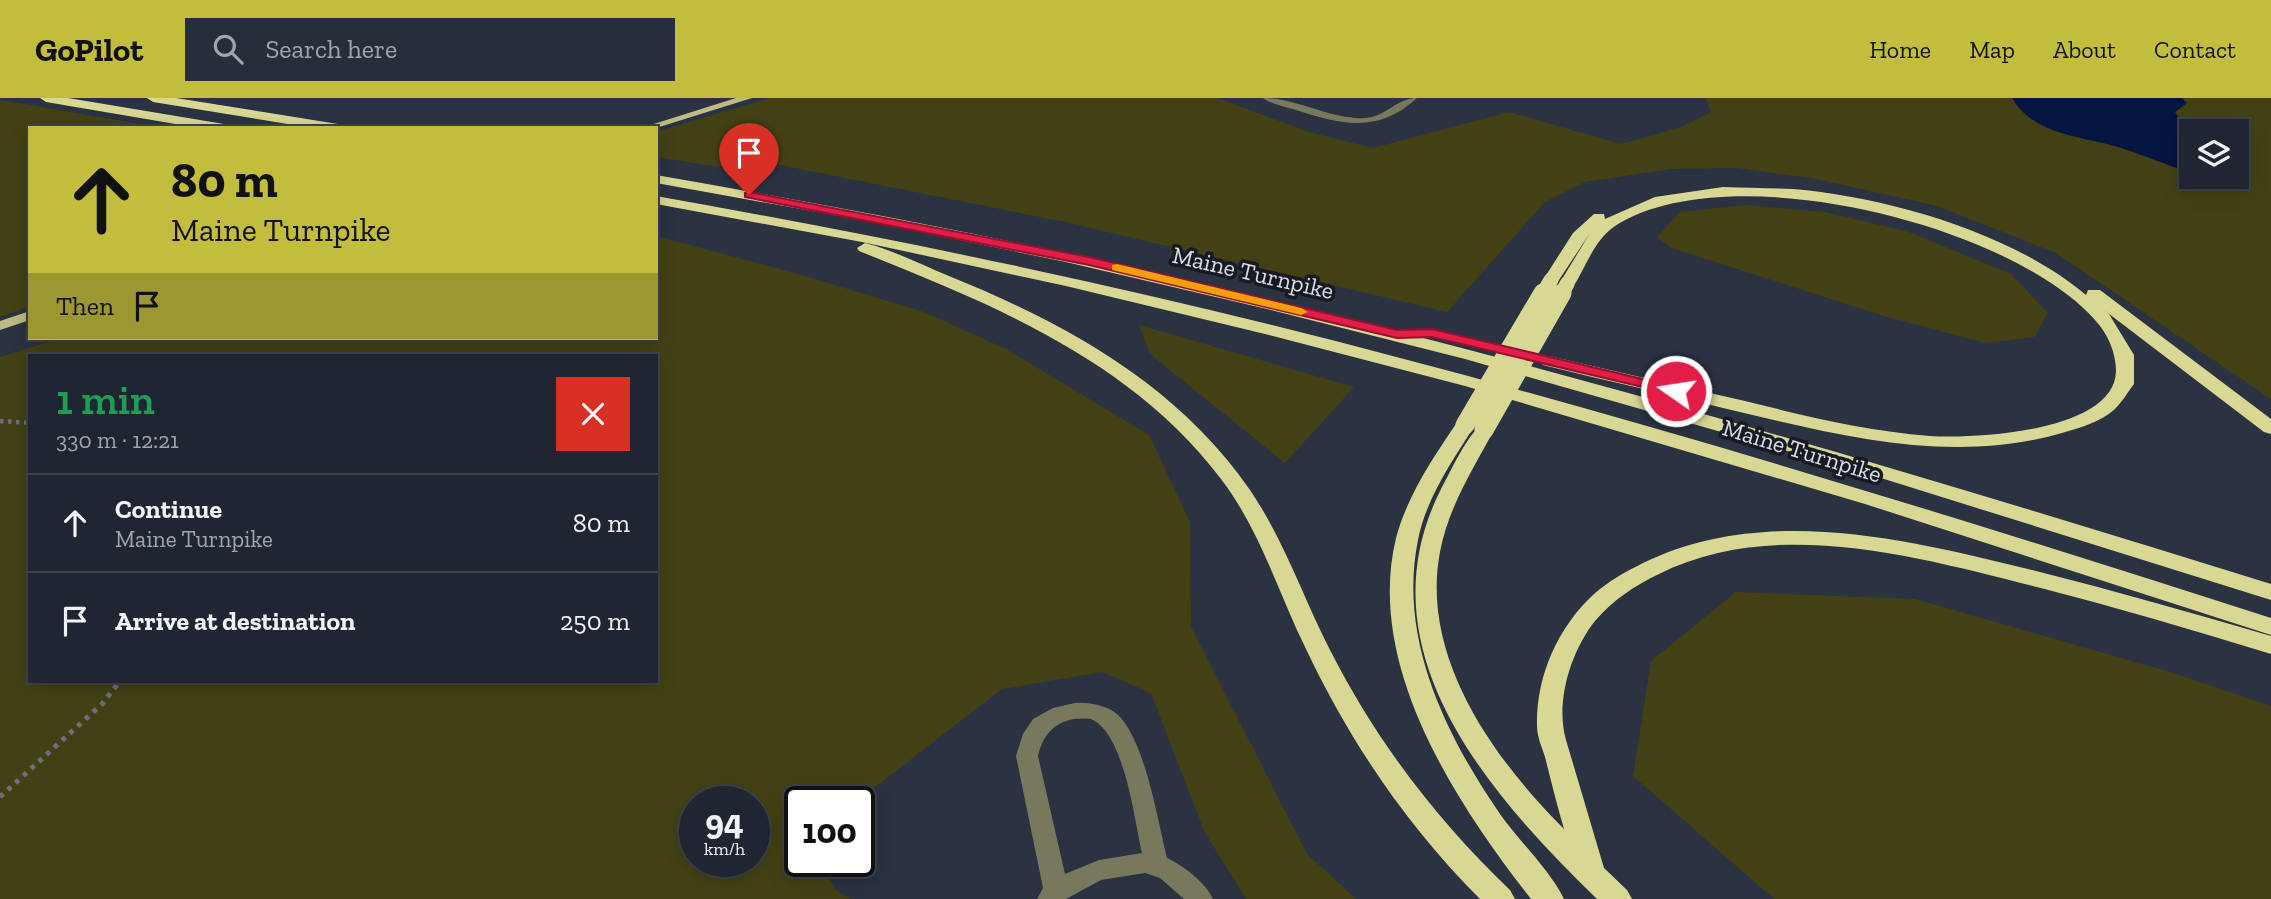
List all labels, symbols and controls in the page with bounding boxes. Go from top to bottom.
search box [185,18,675,81]
text: GoPilot [35,30,143,69]
icon: search [209,30,247,68]
text: Search here [265,33,397,65]
text: Home [1869,35,1931,64]
text: Map [1969,35,2015,64]
text: About [2053,35,2116,64]
text: Contact [2154,35,2236,64]
map controls [2179,119,2249,189]
button: layers [2179,119,2249,189]
pin [719,123,779,195]
icon: arrive [730,134,768,172]
text: 80 m [171,151,278,210]
icon: ahead [56,154,147,245]
text: Maine Turnpike [171,211,391,249]
street label: Maine Turnpike [1170,240,1337,305]
icon: arrive [128,287,166,325]
text: Then [56,290,114,322]
position arrow [1639,354,1713,428]
text: 1 min [56,374,155,425]
button: close [556,377,630,451]
street label: Maine Turnpike [1719,413,1885,488]
text: 330 m · 12:21 [56,426,179,454]
text: Continue [115,493,222,525]
icon: ahead [56,504,94,542]
text: 80 m [573,507,630,539]
text: Maine Turnpike [115,525,273,553]
icon: arrive [56,602,94,640]
text: Arrive at destination [115,605,355,637]
text: 250 m [560,605,630,637]
speed limit sign: 100 [784,786,875,877]
text: 94 [705,801,744,843]
text: km/h [704,838,745,860]

